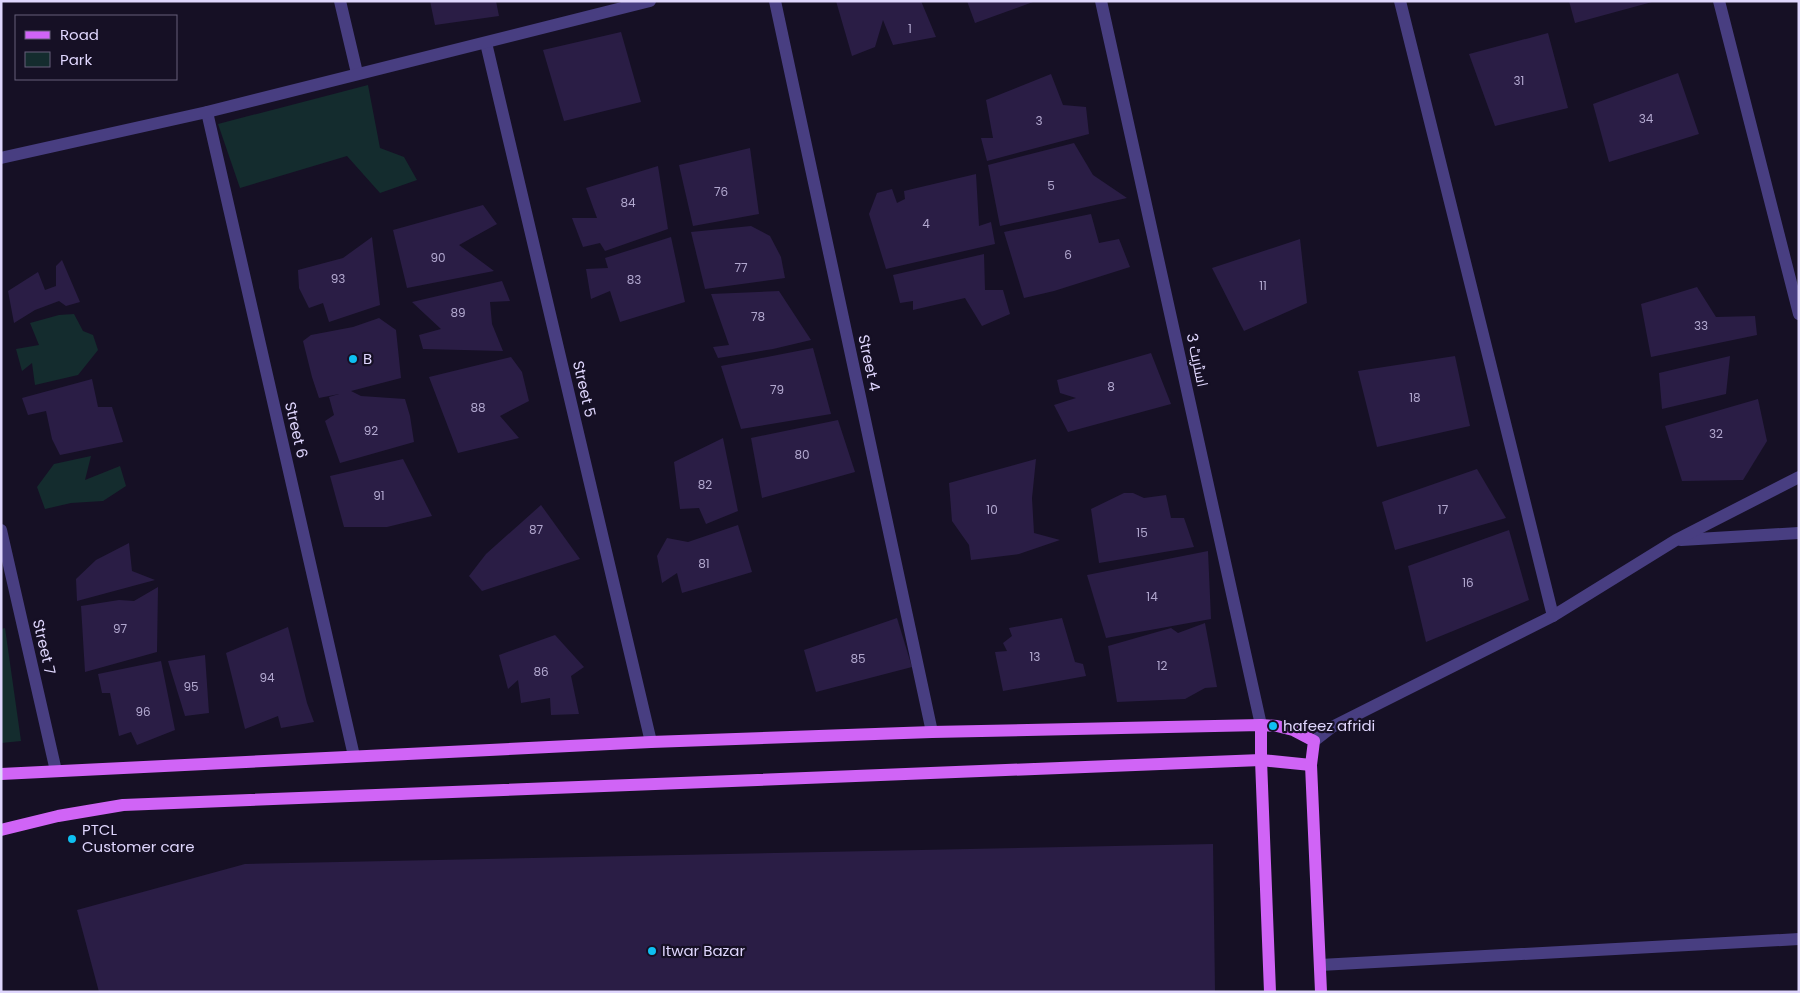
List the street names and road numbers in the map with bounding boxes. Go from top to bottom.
street label: اسٹریٹ 3 [1182,331,1213,389]
street label: Street 4 [853,333,886,393]
street label: Street 5 [568,359,601,419]
street label: Street 6 [280,400,313,460]
street label: Street 7 [28,617,61,677]

